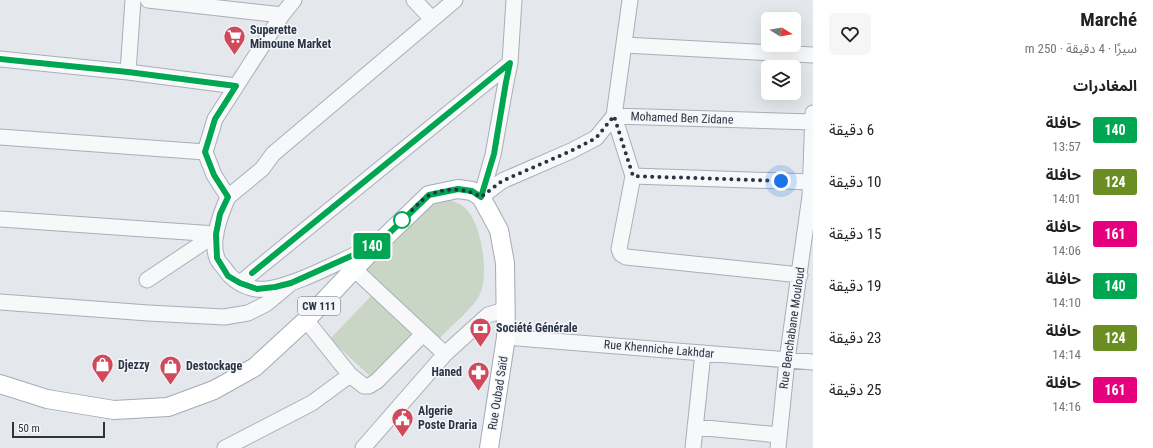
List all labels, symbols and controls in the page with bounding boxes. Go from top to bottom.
text: Marché [1080,8,1137,31]
north arrow [761,12,801,52]
map controls [761,12,801,100]
button: heart [829,13,871,55]
place label: Superette Mimoune Market [250,23,331,51]
supermarket icon: Superette Mimoune Market [222,24,248,57]
text: سيرًا · 4 دقيقة · 250 m [1025,41,1137,56]
button: layers [761,60,801,100]
text: المغادرات [1073,77,1137,95]
street label: Mohamed Ben Zidane [630,109,734,127]
text: حافلة [1046,114,1081,132]
text: 6 دقيقة [829,121,874,139]
text: 140 [1104,122,1126,138]
text: 13:57 [1052,139,1081,154]
text: حافلة [1046,166,1081,184]
your location [771,171,791,191]
text: 10 دقيقة [829,173,881,191]
text: 124 [1104,174,1126,190]
text: 14:01 [1052,191,1081,206]
unlabelled marker [393,211,411,229]
text: حافلة [1046,218,1081,236]
text: 15 دقيقة [829,225,881,243]
text: 161 [1104,226,1126,242]
line badge: 140 [349,233,395,259]
text: 140 [361,238,383,254]
text: 14:06 [1052,243,1081,258]
street label: Rue Benchabane Mouloud [777,266,807,390]
text: حافلة [1046,270,1081,288]
text: 19 دقيقة [829,277,881,295]
text: 140 [1104,278,1126,294]
text: 14:10 [1052,295,1081,310]
road number: CW 111 [298,297,340,315]
bank icon: Société Générale [467,315,493,348]
place label: Société Générale [496,321,578,335]
text: حافلة [1046,322,1081,340]
text: 23 دقيقة [829,329,881,347]
text: 124 [1104,330,1126,346]
street label: Rue Khenniche Lakhdar [603,337,715,361]
text: 14:14 [1052,347,1081,362]
shop icon: Djezzy [89,352,115,385]
shop icon: Destockage [157,353,183,386]
street label: Rue Oubad Saïd [485,355,511,431]
place label: Djezzy [118,358,150,372]
place label: Destockage [186,359,242,373]
pharmacy icon: Haned [465,359,491,392]
place label: Haned [431,365,462,379]
text: حافلة [1046,374,1081,392]
text: 25 دقيقة [829,381,881,399]
text: 161 [1104,382,1126,398]
text: 14:16 [1052,399,1081,414]
place label: Algerie Poste Draria [418,404,478,432]
public building icon: Algerie Poste Draria [390,405,416,438]
scale bar [12,420,105,439]
text: 50 m [18,422,40,435]

